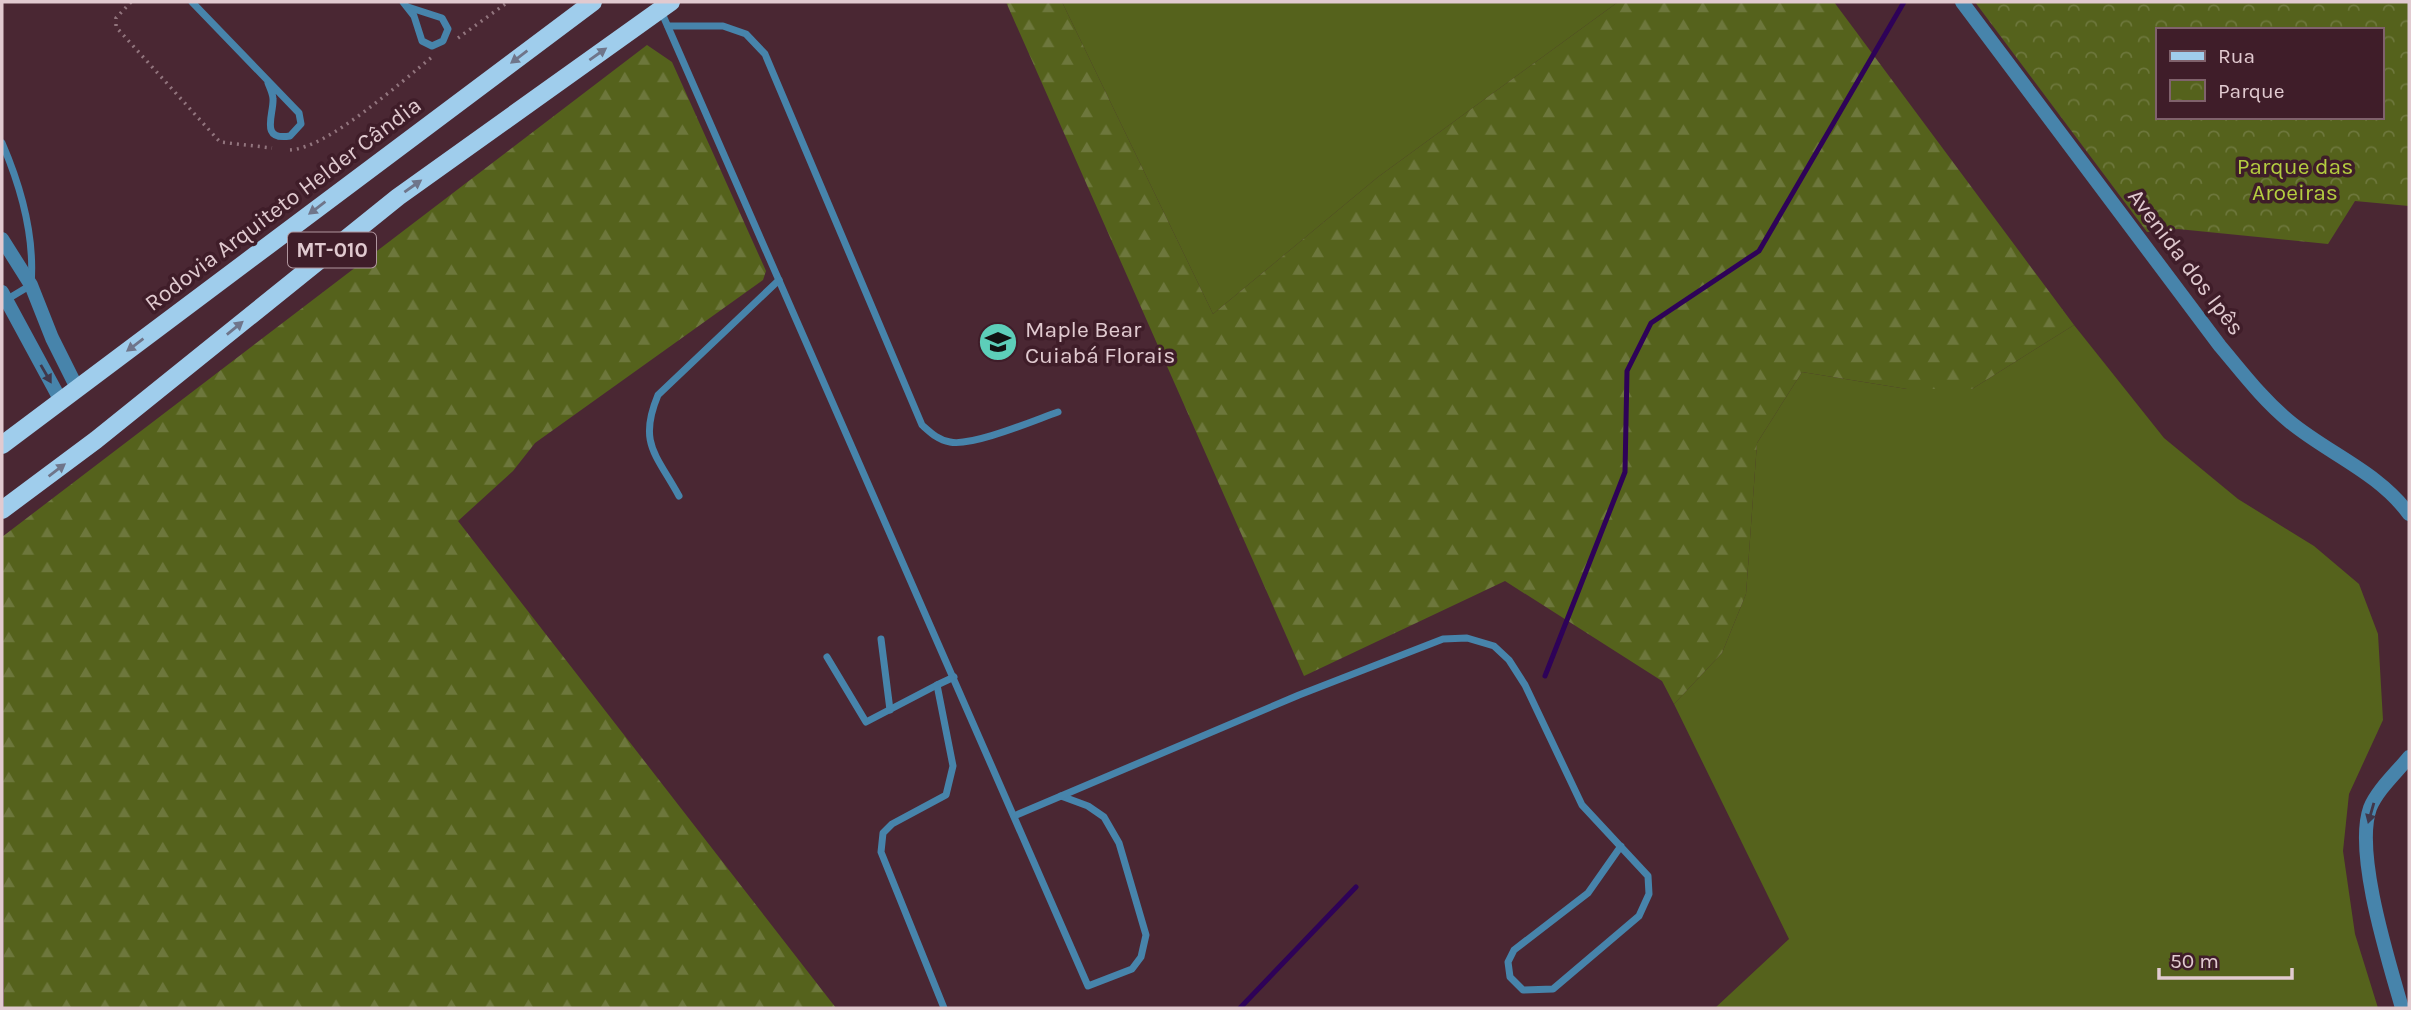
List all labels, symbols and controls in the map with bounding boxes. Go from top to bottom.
legend [2156,28,2383,119]
text: Rua [2218,44,2255,68]
one-way arrow [589,47,607,61]
one-way arrow [510,50,528,64]
text: Parque [2218,79,2285,103]
street label: Rodovia Arquiteto Helder Cândia [140,91,426,317]
park label: Parque das Aroeiras [2237,153,2353,206]
one-way arrow [404,180,422,194]
street label: Avenida dos Ipês [2122,184,2250,340]
one-way arrow [309,201,327,216]
road number: MT-010 [288,232,376,268]
place label: Maple Bear Cuiabá Florais [1025,316,1175,369]
one-way arrow [225,321,243,336]
school or university icon: Maple Bear Cuiabá Florais [977,321,1019,363]
one-way arrow [126,337,144,351]
one-way arrow [40,365,52,384]
one-way arrow [47,462,65,477]
one-way arrow [2366,802,2376,823]
scale bar [2159,936,2292,980]
text: 50 m [2170,949,2219,973]

